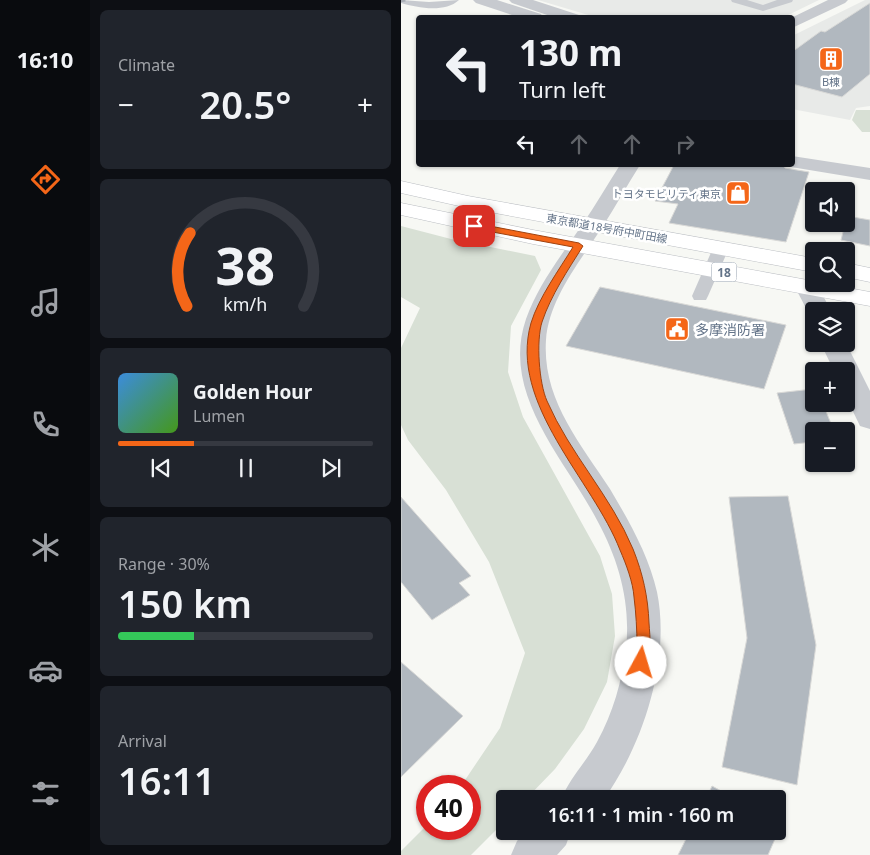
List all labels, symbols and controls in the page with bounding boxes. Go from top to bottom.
text: 130 m [519,29,622,76]
icon: left [436,35,501,100]
text: 16:10 [17,44,73,74]
building icon: B棟 [818,46,844,72]
text: Climate [118,54,175,76]
text: Turn left [519,74,606,104]
place label: B棟 [822,74,840,89]
text: 20.5° [200,78,291,130]
text: − [118,85,134,123]
text: + [357,85,373,123]
icon: left [512,130,540,158]
icon: ahead [565,130,593,158]
icon: ahead [618,130,646,158]
icon: right [671,130,699,158]
icon: directions [28,162,63,197]
shop icon: トヨタモビリティ東京 [725,180,751,206]
map controls [805,182,855,472]
button: sound [805,182,855,232]
place label: トヨタモビリティ東京 [612,186,721,201]
pin [453,205,495,247]
street label: 東京都道18号府中町田線 [545,210,669,246]
icon: arrive [460,212,488,240]
text: 38 [216,229,275,300]
button: search [805,242,855,292]
road number: 18 [711,262,737,282]
icon: music [28,285,63,320]
text: km/h [224,292,267,316]
button: layers [805,302,855,352]
public building icon: 多摩消防署 [664,316,690,342]
place label: 多摩消防署 [695,320,765,339]
button: + [805,362,855,412]
text: Golden Hour [193,379,312,405]
text: Lumen [193,405,245,427]
icon: phone [28,407,63,442]
button: − [805,422,855,472]
icon: previous [147,454,175,482]
icon: pause [232,454,260,482]
icon: next [317,454,345,482]
icon: climate [28,530,63,565]
text: Range · 30% [118,553,210,575]
text: 150 km [118,577,252,629]
position arrow [614,636,666,688]
icon: car [28,653,63,688]
text: Arrival [118,730,167,752]
text: 16:11 [118,754,215,806]
speed limit sign: 40 [416,775,481,840]
icon: filters [28,776,63,811]
text: 16:11 · 1 min · 160 m [548,802,734,828]

